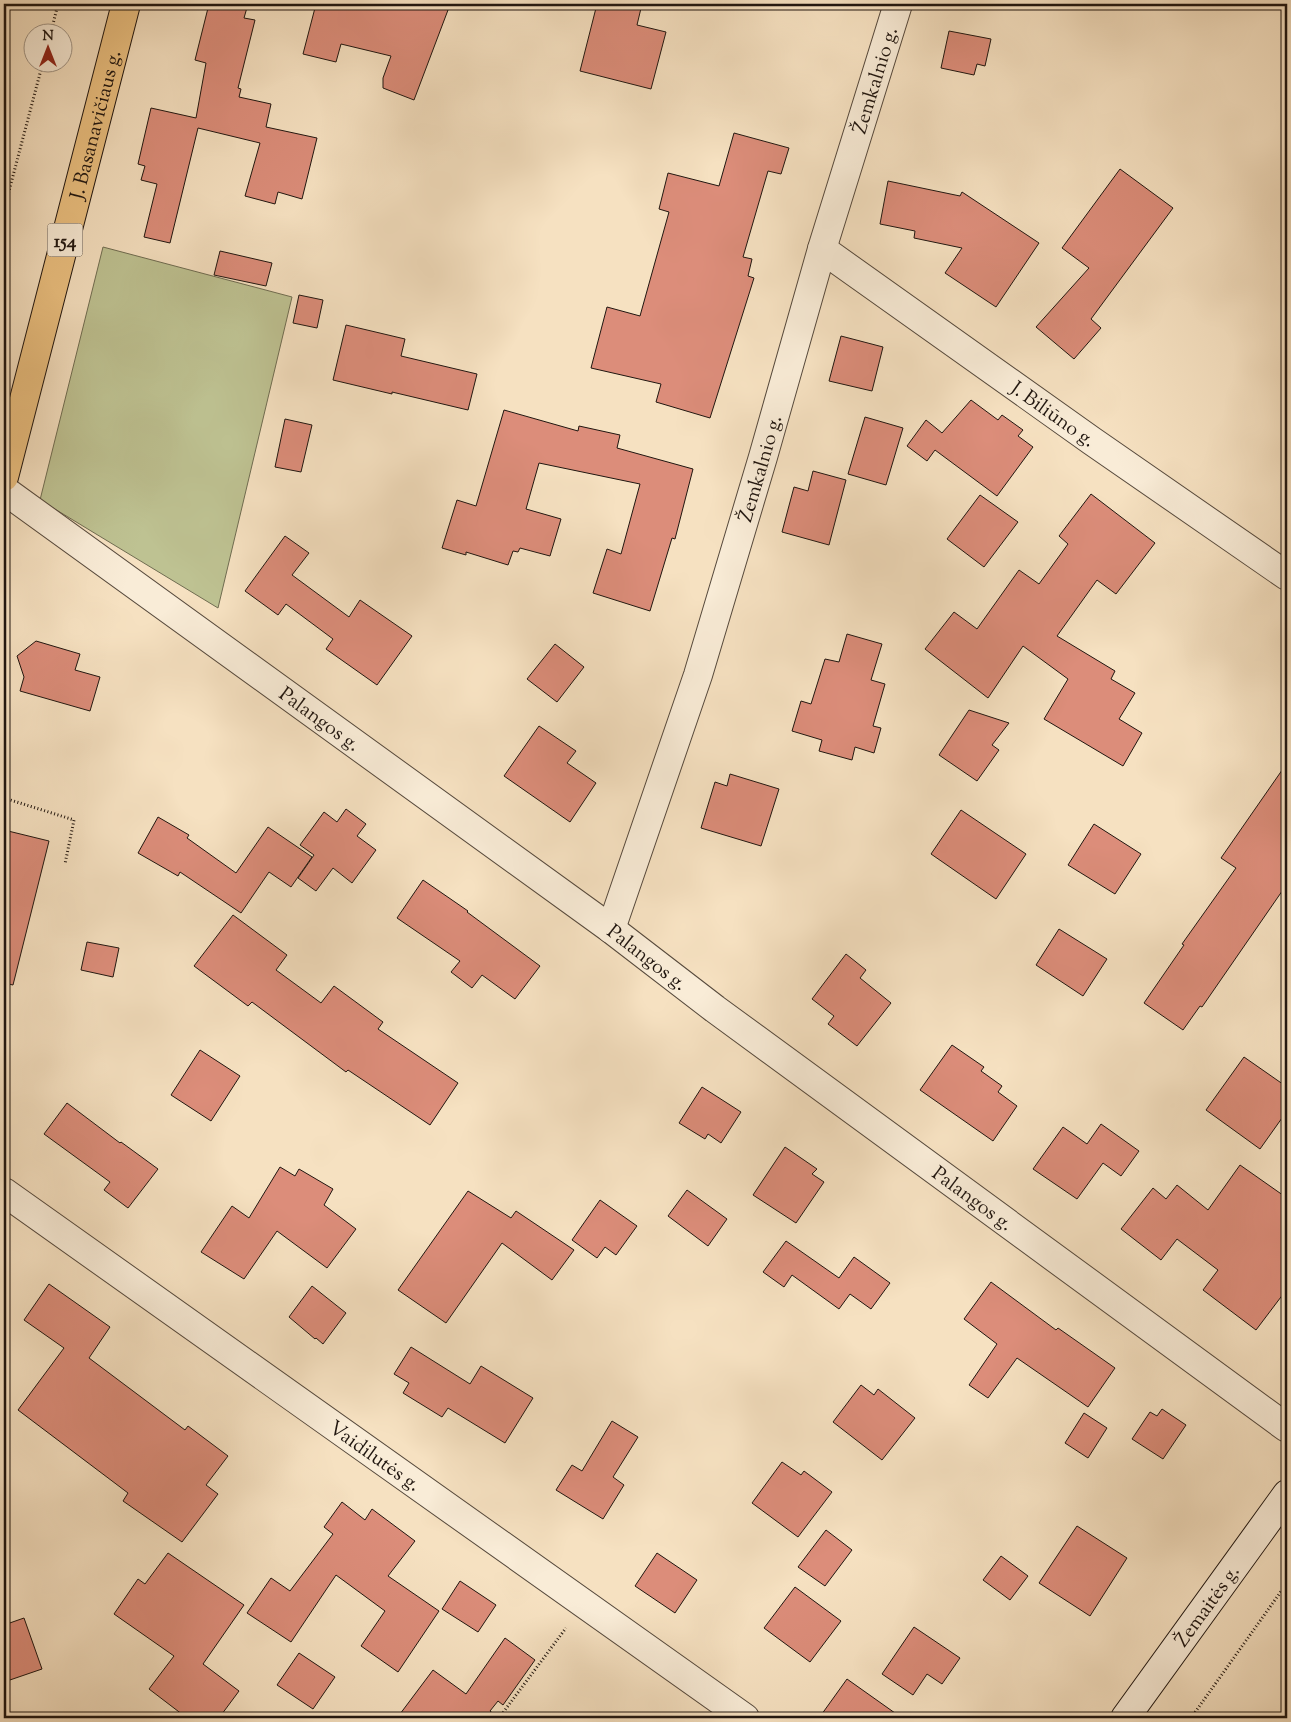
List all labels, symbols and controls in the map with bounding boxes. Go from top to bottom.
north arrow [22,22,72,72]
street label: Žemkalnio g. [847,24,907,138]
text: N [42,27,54,47]
street label: J. Basanavičiaus g. [64,47,130,204]
road number: 154 [48,224,82,256]
street label: J. Biliūno g. [1003,375,1100,456]
street label: Žemkalnio g. [732,412,791,526]
street label: Palangos g. [272,681,365,760]
street label: Palangos g. [600,919,692,999]
street label: Palangos g. [925,1160,1018,1239]
street label: Vaidilutės g. [322,1415,426,1500]
street label: Žemaitės g. [1169,1560,1248,1654]

